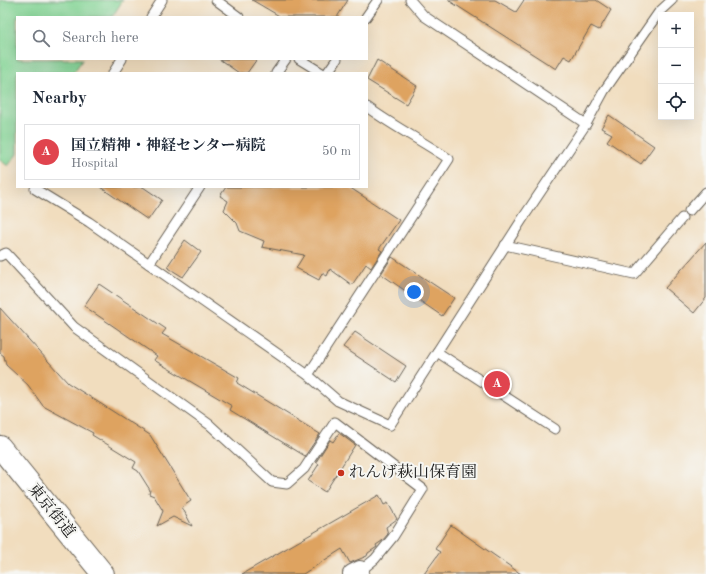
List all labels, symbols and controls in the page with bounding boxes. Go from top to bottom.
map controls [658,12,694,120]
button: + [658,12,694,48]
search box [16,16,368,60]
icon: search [30,27,52,49]
text: Search here [62,31,139,46]
button: − [658,48,694,84]
button: locate [658,84,694,120]
text: Nearby [32,90,87,107]
text: 国立精神・神経センター病院 [71,139,265,154]
text: A [41,145,51,158]
text: 50 m [322,145,351,158]
text: Hospital [71,157,118,170]
your location [404,282,424,302]
pin: A [484,369,510,399]
place label: れんげ萩山保育園 [349,463,477,481]
marker: れんげ萩山保育園 [336,468,346,478]
street label: 東京街道 [25,480,79,541]

